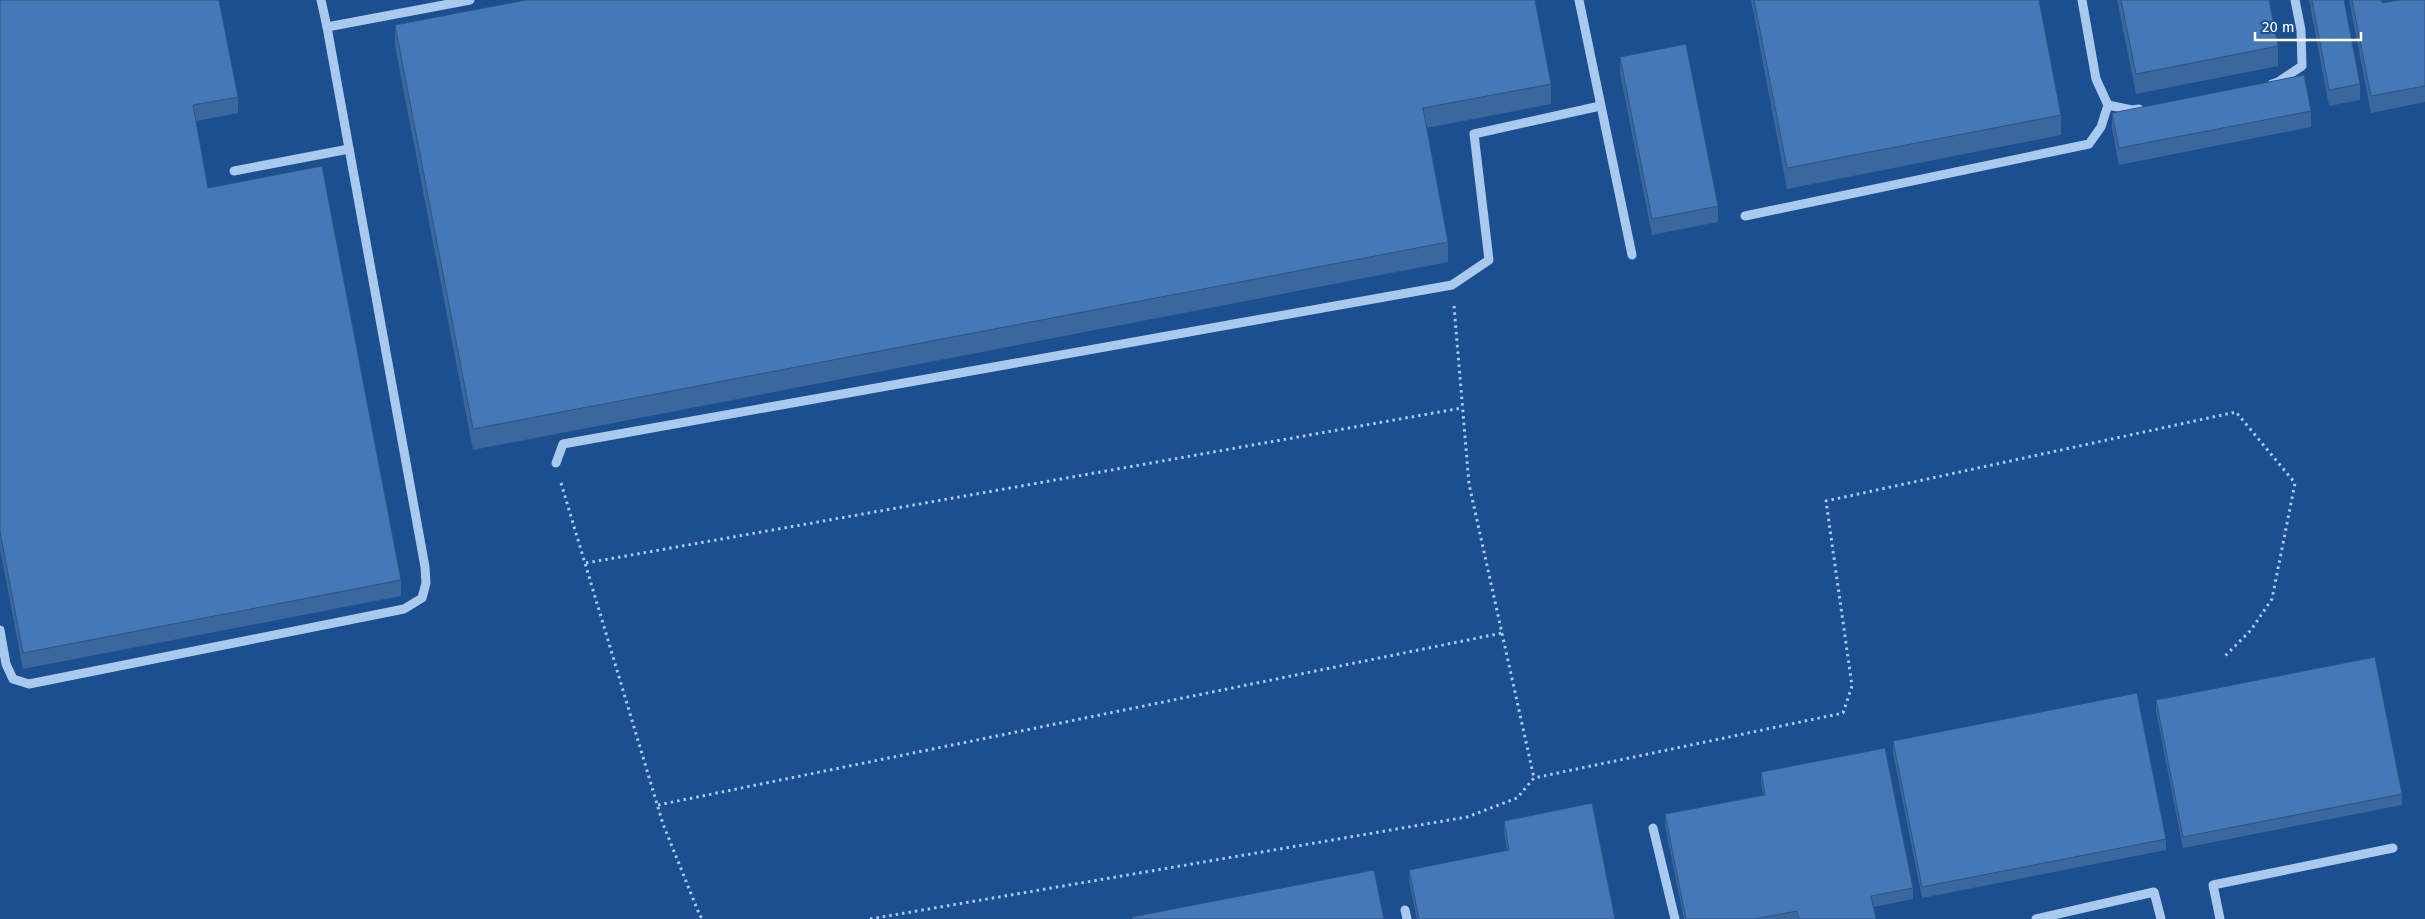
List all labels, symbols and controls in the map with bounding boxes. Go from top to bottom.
scale bar [2255,10,2361,42]
text: 20 m [2262,18,2295,36]

